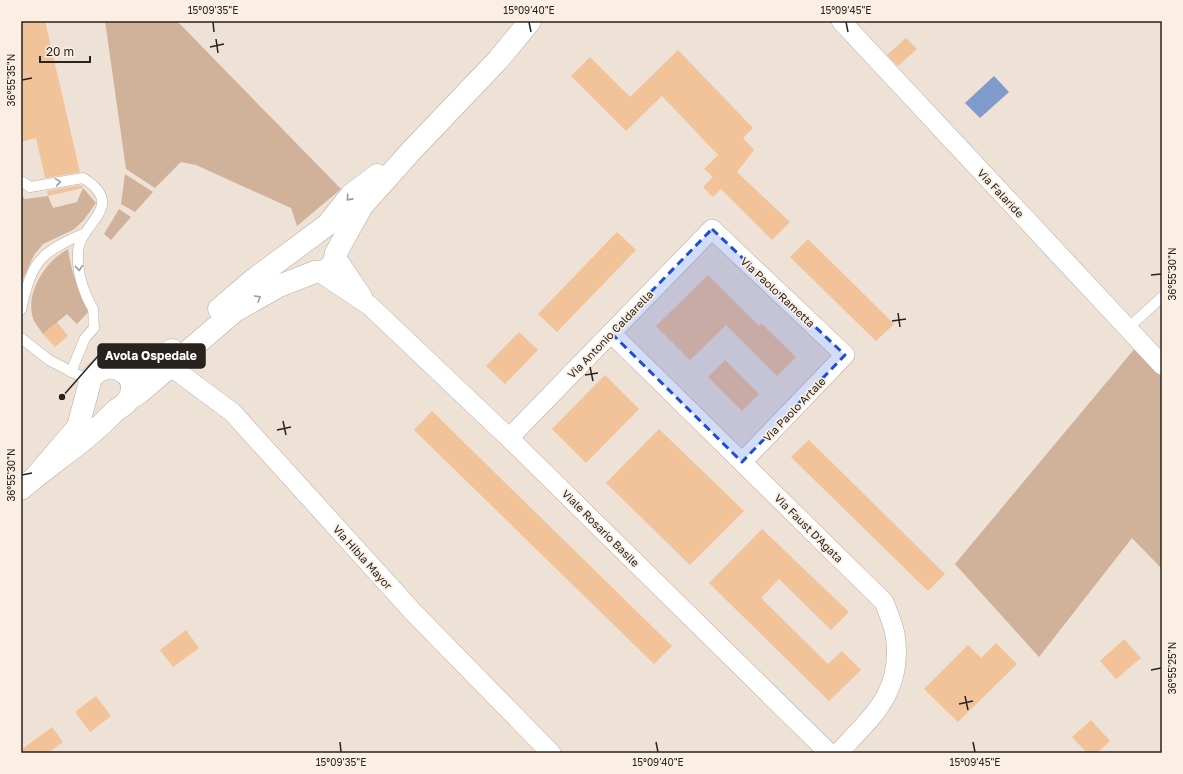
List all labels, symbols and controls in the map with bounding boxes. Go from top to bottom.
text: 15°09'35"E [188,4,238,16]
text: 15°09'40"E [503,4,555,16]
text: 15°09'45"E [821,4,871,16]
scale bar [40,38,90,64]
text: 20 m [46,44,74,59]
text: 36°55'35"N [5,54,17,106]
street label: Via Falaride [975,166,1027,220]
one-way arrow [55,178,61,187]
one-way arrow [346,193,354,201]
text: 36°55'30"N [1166,247,1178,301]
street label: Via Paolo Rametta [738,254,818,330]
one-way arrow [74,265,83,271]
street label: Via Antonio Caldarella [565,287,655,381]
one-way arrow [254,295,261,302]
callout: Avola Ospedale [98,344,205,368]
text: Avola Ospedale [105,348,197,363]
street label: Via Paolo Artale [760,374,828,444]
text: 36°55'30"N [5,448,17,502]
street label: Viale Rosario Basile [560,487,642,569]
street label: Via Faust D'Agata [772,491,846,565]
street label: Via Hibla Mayor [331,522,396,592]
text: 36°55'25"N [1166,642,1178,694]
text: 15°09'35"E [316,756,366,768]
text: 15°09'40"E [632,756,684,768]
text: 15°09'45"E [950,756,1000,768]

